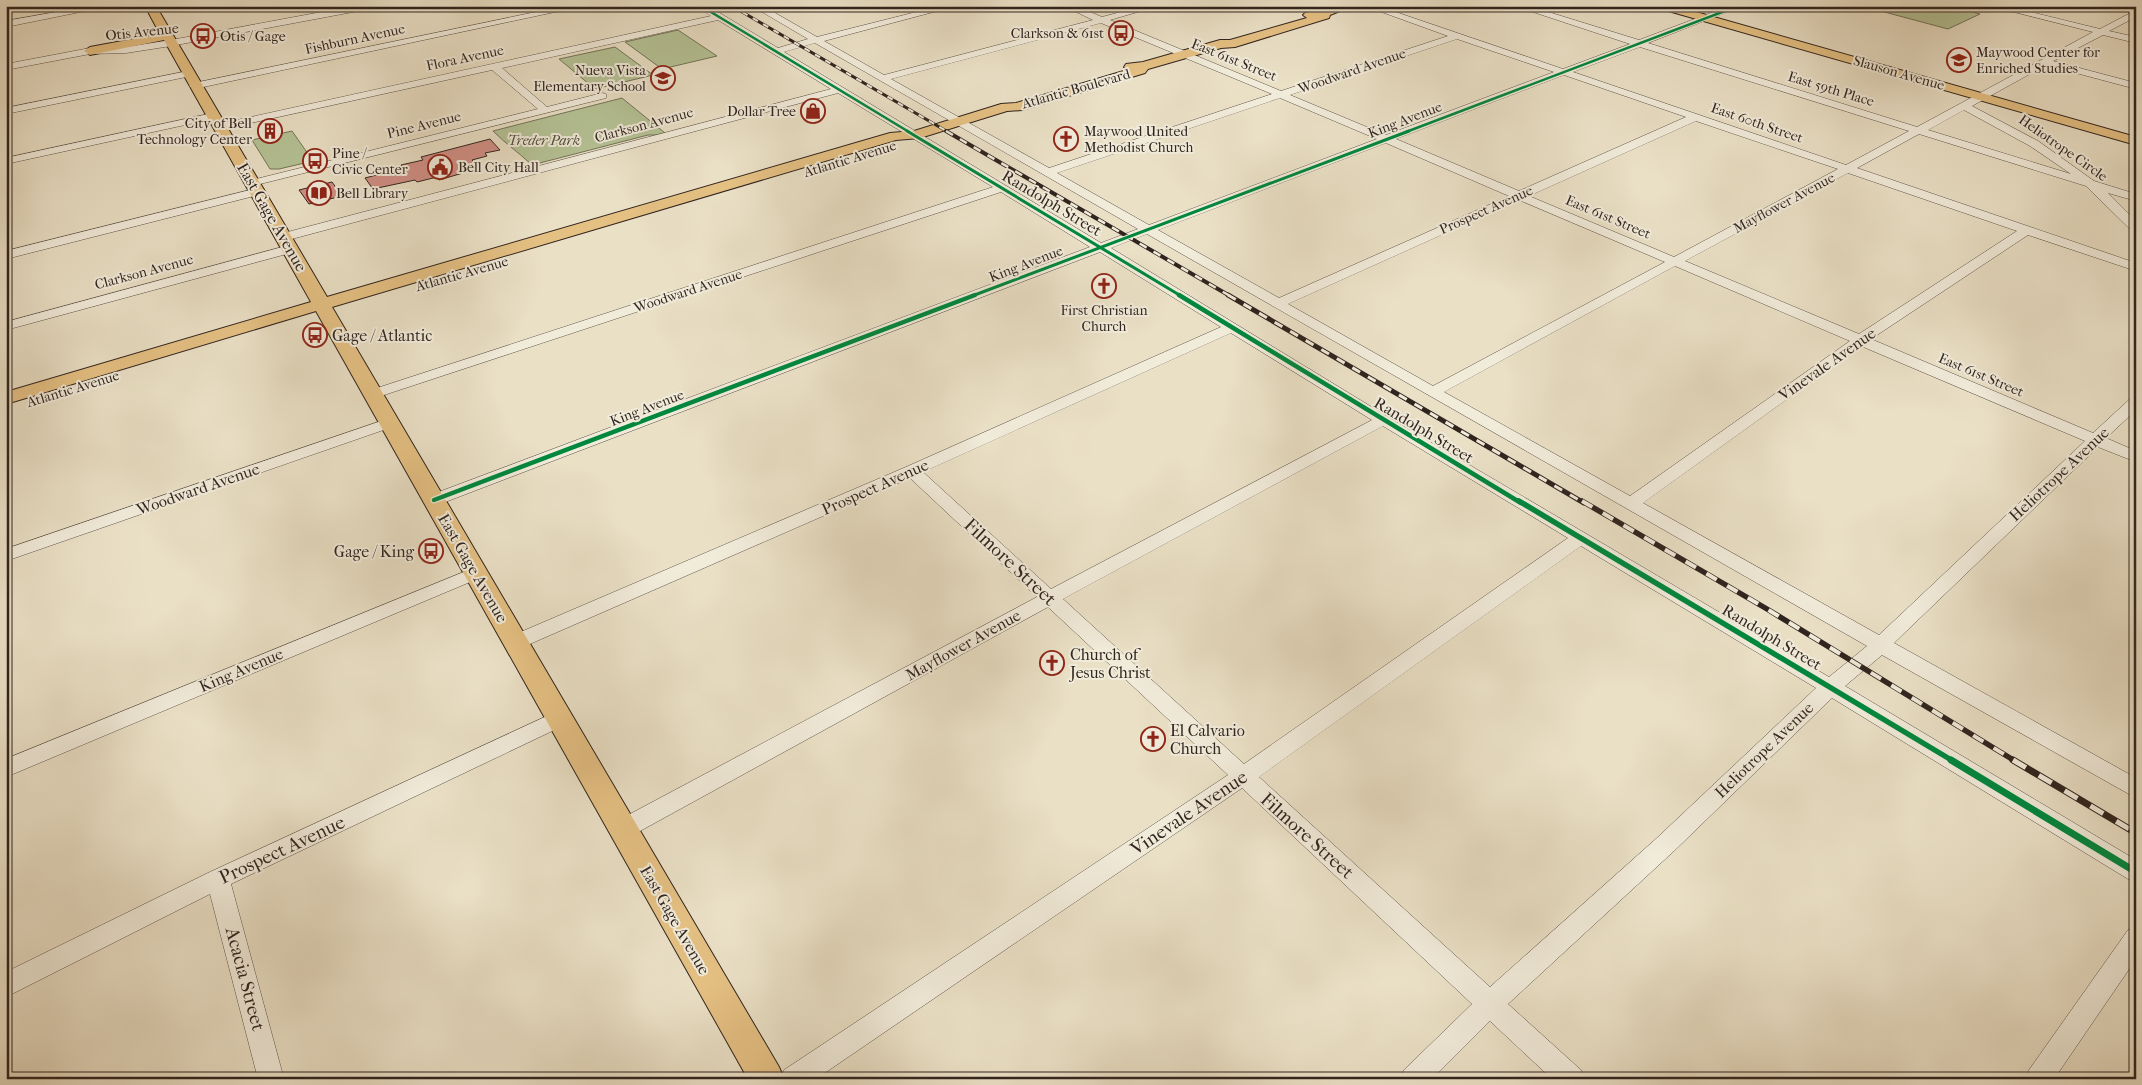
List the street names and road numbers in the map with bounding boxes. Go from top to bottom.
street label: Otis Avenue [105,20,180,44]
street label: Fishburn Avenue [303,20,407,58]
street label: East 61st Street [1189,35,1279,85]
street label: Flora Avenue [425,41,505,75]
street label: Woodward Avenue [1295,45,1408,98]
street label: Slauson Avenue [1852,52,1947,94]
street label: Atlantic Boulevard [1019,65,1132,113]
street label: East 59th Place [1786,68,1876,110]
street label: King Avenue [1365,98,1445,142]
street label: East 60th Street [1709,99,1805,147]
street label: Clarkson Avenue [593,104,695,146]
street label: Pine Avenue [385,108,463,142]
street label: Heliotrope Circle [2015,111,2111,185]
street label: Atlantic Avenue [801,137,898,181]
street label: East Gage Avenue [233,159,311,275]
street label: Randolph Street [999,166,1105,240]
street label: Mayflower Avenue [1730,169,1838,237]
street label: Prospect Avenue [1437,182,1535,238]
street label: East 61st Street [1563,191,1653,243]
street label: King Avenue [986,242,1066,286]
street label: Clarkson Avenue [93,251,195,293]
street label: Atlantic Avenue [413,253,510,296]
street label: Woodward Avenue [631,265,744,317]
street label: Vinevale Avenue [1774,323,1879,405]
street label: East 61st Street [1936,349,2026,401]
street label: Atlantic Avenue [24,367,121,411]
street label: King Avenue [607,386,687,430]
street label: Randolph Street [1371,393,1477,467]
street label: Heliotrope Avenue [2005,423,2113,525]
street label: Prospect Avenue [819,455,931,519]
street label: Woodward Avenue [133,459,262,519]
street label: East Gage Avenue [434,510,512,626]
street label: Filmore Street [959,514,1061,610]
street label: Randolph Street [1719,600,1825,674]
street label: Mayflower Avenue [902,605,1024,684]
street label: King Avenue [196,644,286,696]
street label: Heliotrope Avenue [1711,698,1817,802]
street label: Vinevale Avenue [1126,766,1252,861]
street label: Filmore Street [1256,788,1358,884]
street label: Prospect Avenue [216,811,348,889]
street label: East Gage Avenue [636,862,714,978]
street label: Acacia Street [220,924,269,1033]

